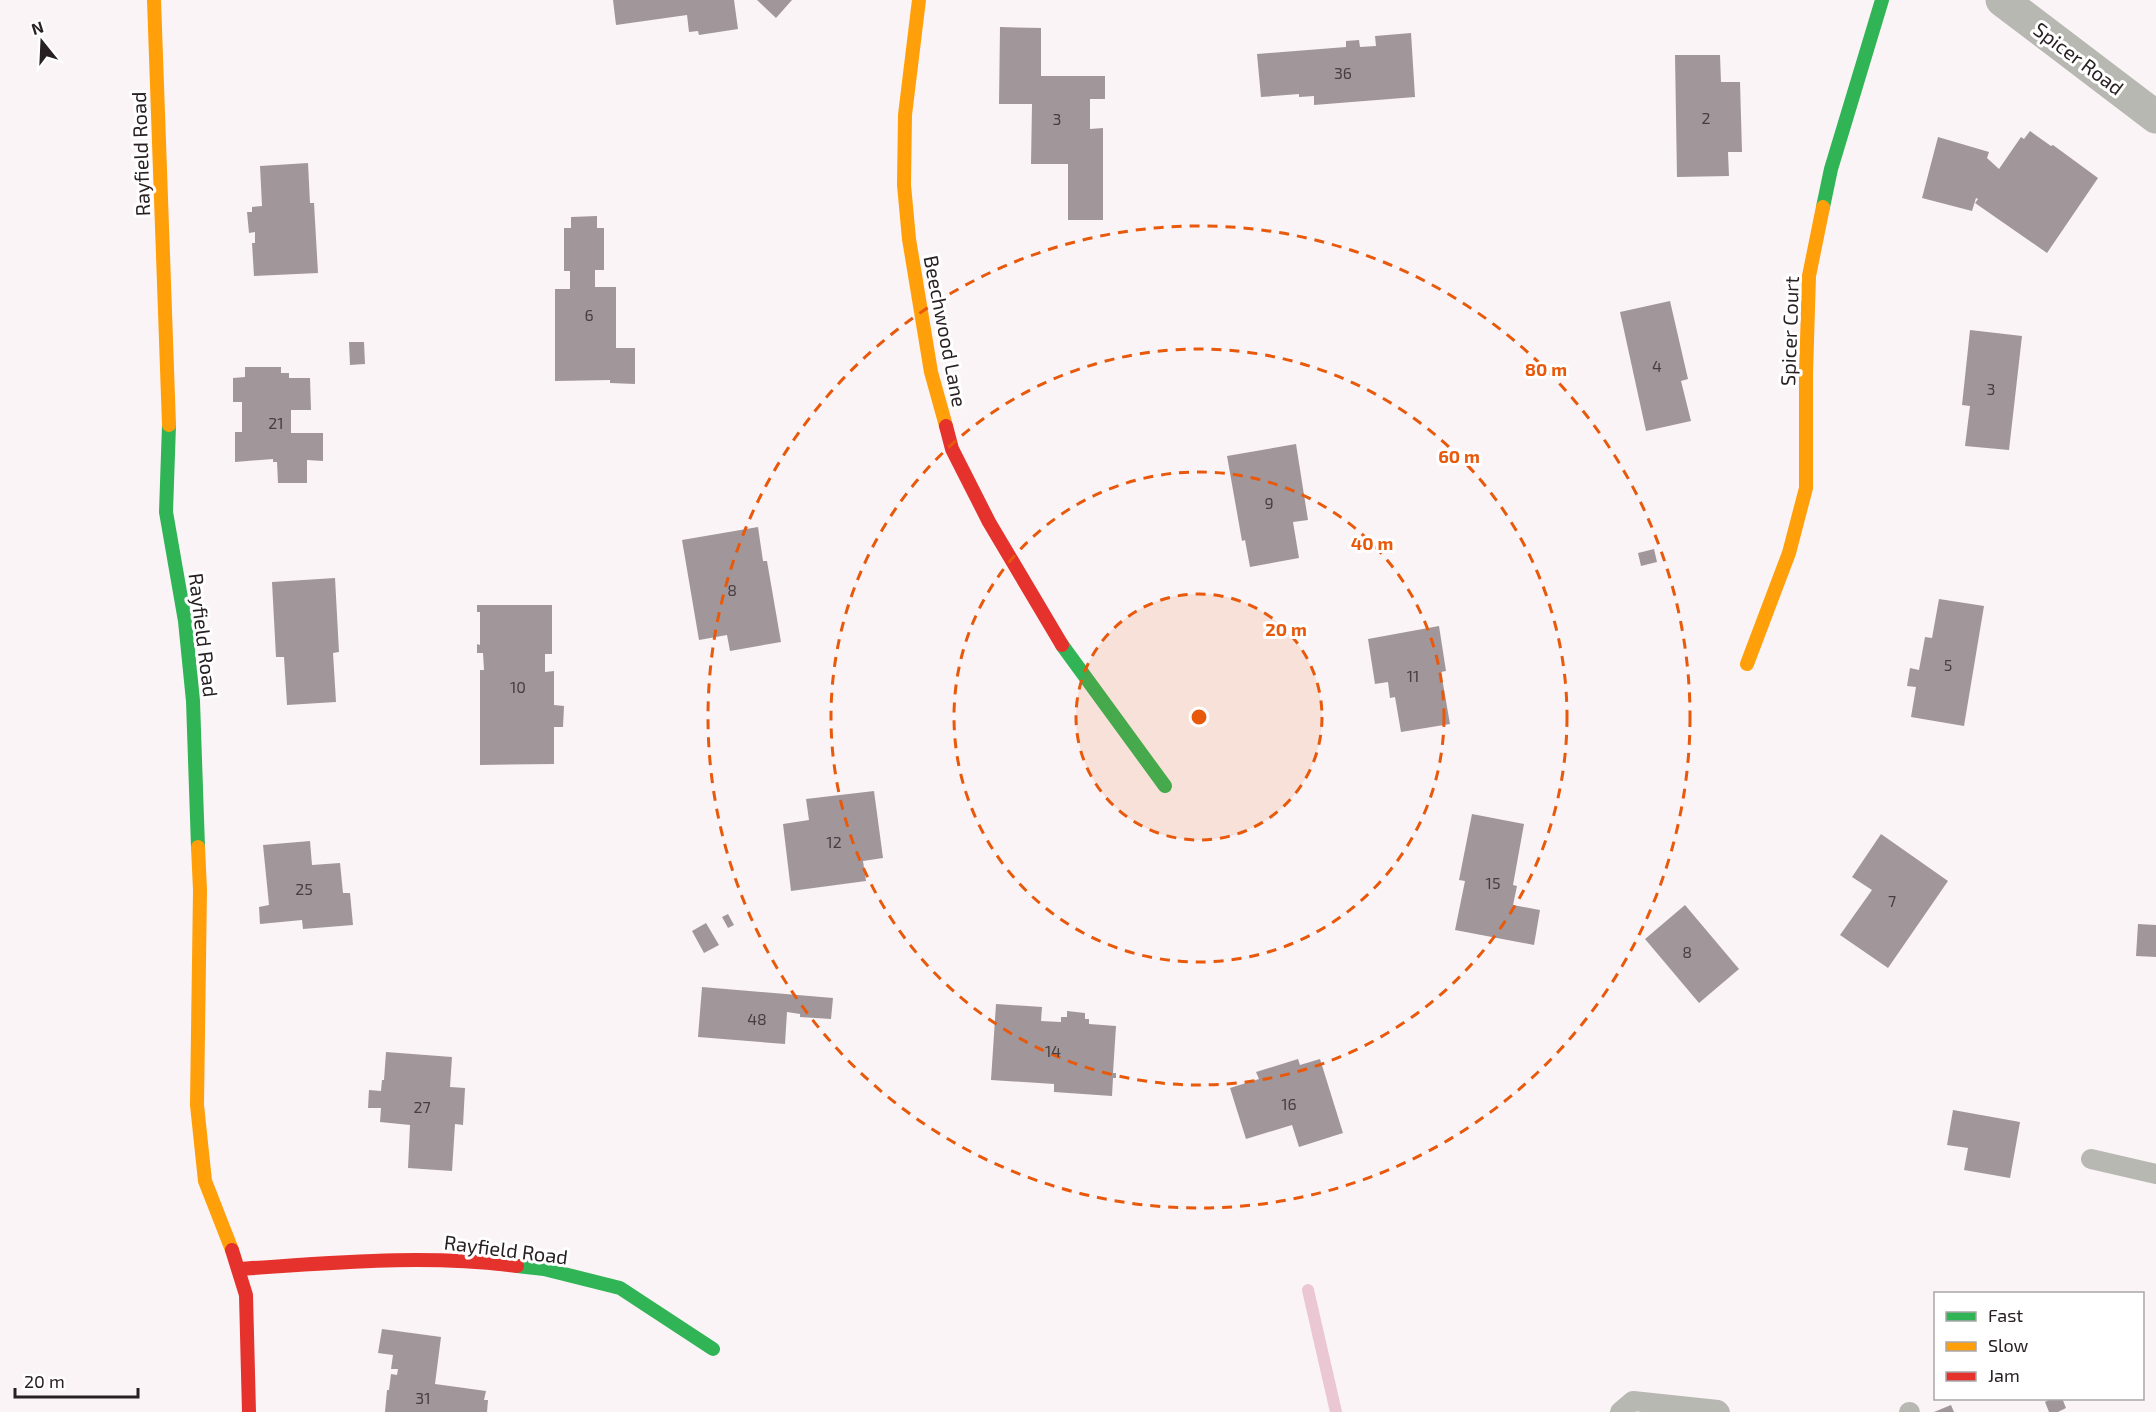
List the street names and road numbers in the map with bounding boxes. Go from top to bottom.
street label: Spicer Road [2029,16,2129,100]
street label: Rayfield Road [126,91,154,217]
street label: Beechwood Lane [920,253,972,409]
street label: Spicer Court [1775,275,1803,386]
street label: Rayfield Road [184,572,224,698]
street label: Rayfield Road [443,1229,569,1269]

